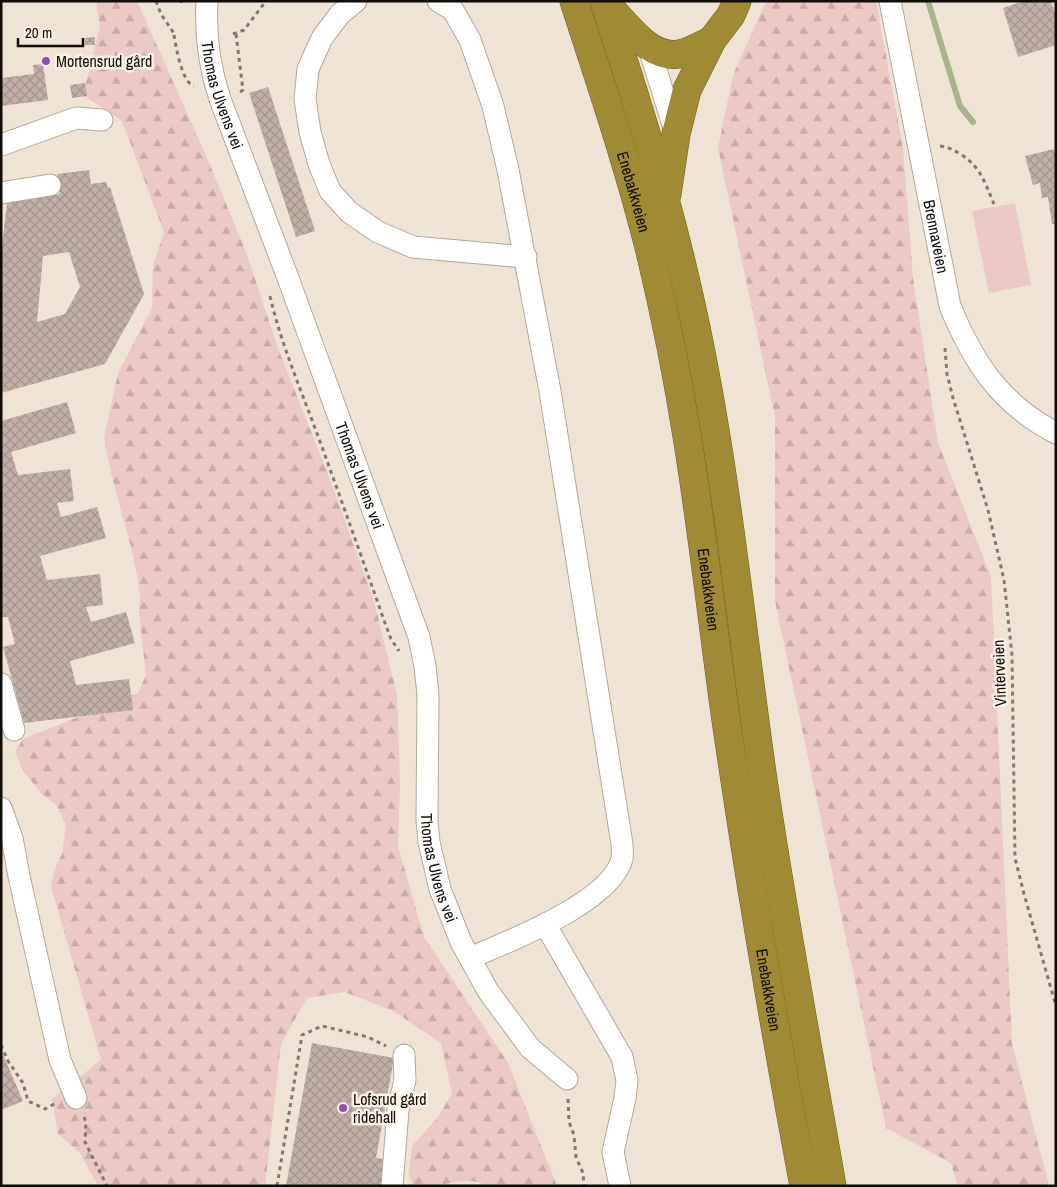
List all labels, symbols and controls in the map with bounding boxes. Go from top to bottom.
scale bar [18,15,82,47]
text: 20 m [25,22,52,43]
street label: Thomas Ulvens vei [197,40,249,152]
place label: Mortensrud gård [56,50,152,72]
marker: Mortensrud gård [40,55,52,67]
street label: Enebakkveien [612,149,656,235]
street label: Brennaveien [918,198,954,275]
street label: Thomas Ulvens vei [330,419,390,532]
street label: Enebakkveien [692,547,725,632]
street label: Vinterveien [987,639,1011,707]
street label: Thomas Ulvens vei [416,813,463,926]
street label: Enebakkveien [751,947,787,1033]
place label: Lofsrud gård ridehall [353,1088,427,1128]
marker: Lofsrud gård ridehall [337,1102,349,1114]

